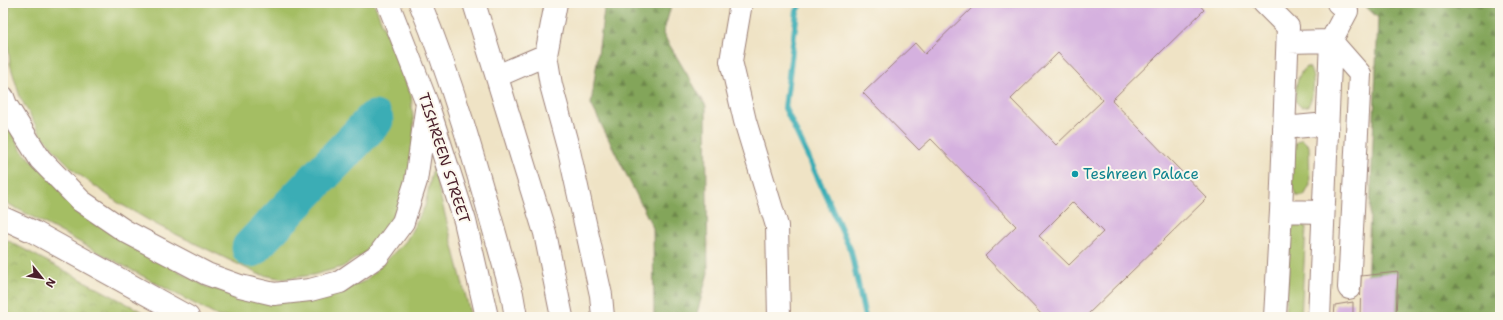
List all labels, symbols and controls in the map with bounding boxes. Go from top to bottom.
street label: TISHREEN STREET [413,90,475,226]
place label: Teshreen Palace [1083,164,1199,184]
marker: Teshreen Palace [1070,169,1080,179]
north arrow [22,258,62,298]
text: N [41,275,59,291]

